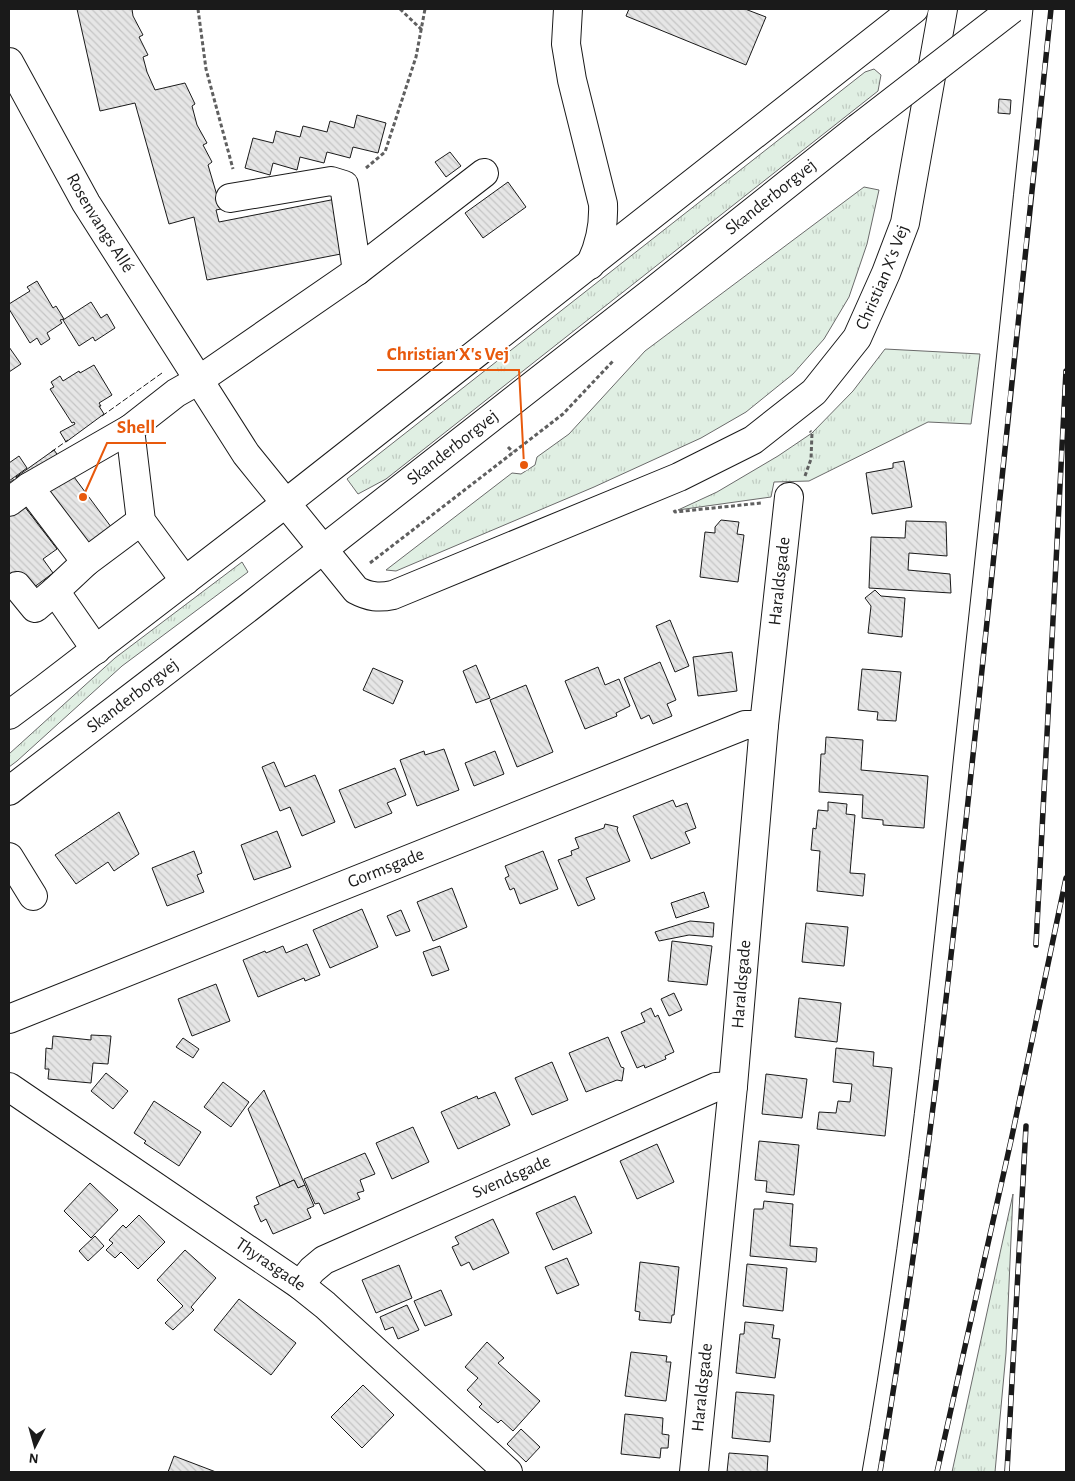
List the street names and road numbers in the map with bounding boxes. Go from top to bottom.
street label: Skanderborgvej [722,156,820,239]
street label: Rosenvangs Allé [63,170,137,276]
street label: Christian X's Vej [853,223,912,333]
street label: Skanderborgvej [404,407,502,489]
street label: Haraldsgade [766,536,794,626]
street label: Skanderborgvej [84,656,182,737]
street label: Gormsgade [345,845,427,892]
street label: Haraldsgade [729,939,755,1029]
street label: Svendsgade [470,1152,554,1202]
street label: Thyrasgade [232,1235,309,1295]
street label: Haraldsgade [689,1342,716,1433]

